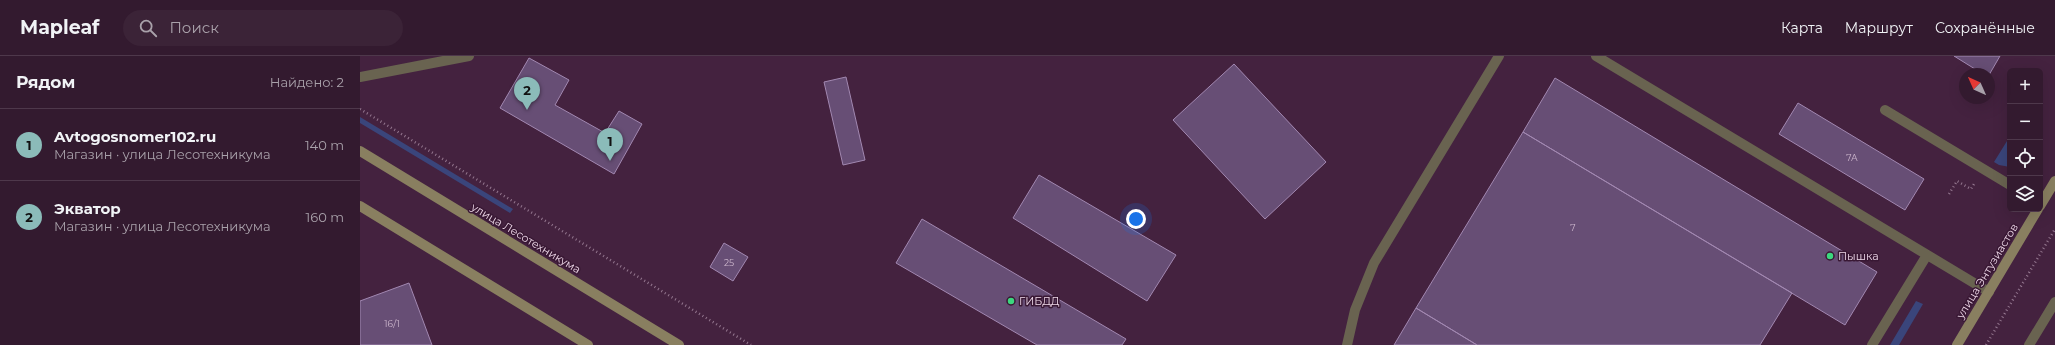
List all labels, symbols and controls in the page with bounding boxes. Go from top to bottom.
search box [123,10,403,46]
text: Mapleaf [20,16,99,39]
icon: search [137,17,159,39]
text: Поиск [169,18,219,37]
text: Карта [1781,19,1823,37]
text: Маршрут [1845,19,1913,37]
text: Сохранённые [1935,19,2035,37]
north arrow [1959,68,1995,104]
map controls [2007,68,2043,212]
button: + [2007,68,2043,104]
text: Рядом [16,72,75,92]
text: Найдено: 2 [270,74,344,90]
pin: 2 [514,77,540,110]
button: − [2007,104,2043,140]
text: Avtogosnomer102.ru [54,127,216,146]
pin: 1 [597,128,623,161]
text: 1 [26,137,32,153]
text: 140 m [305,137,344,153]
button: locate [2007,140,2043,176]
text: Магазин · улица Лесотехникума [54,146,271,162]
house number: 7А [1846,152,1858,163]
button: layers [2007,176,2043,212]
text: Экватор [54,199,121,218]
street label: улица Лесотехникума [468,199,583,276]
text: 2 [25,209,33,225]
text: 160 m [306,209,344,225]
your location [1126,209,1146,229]
text: Магазин · улица Лесотехникума [54,218,271,234]
street label: улица Энтузиастов [1953,221,2021,322]
house number: 7 [1570,222,1576,233]
place label: Пышка [1838,249,1879,263]
marker: Пышка [1825,251,1835,261]
house number: 25 [724,257,734,268]
place label: ГИБДД [1019,294,1060,308]
marker: ГИБДД [1006,296,1016,306]
house number: 16/1 [384,318,400,329]

